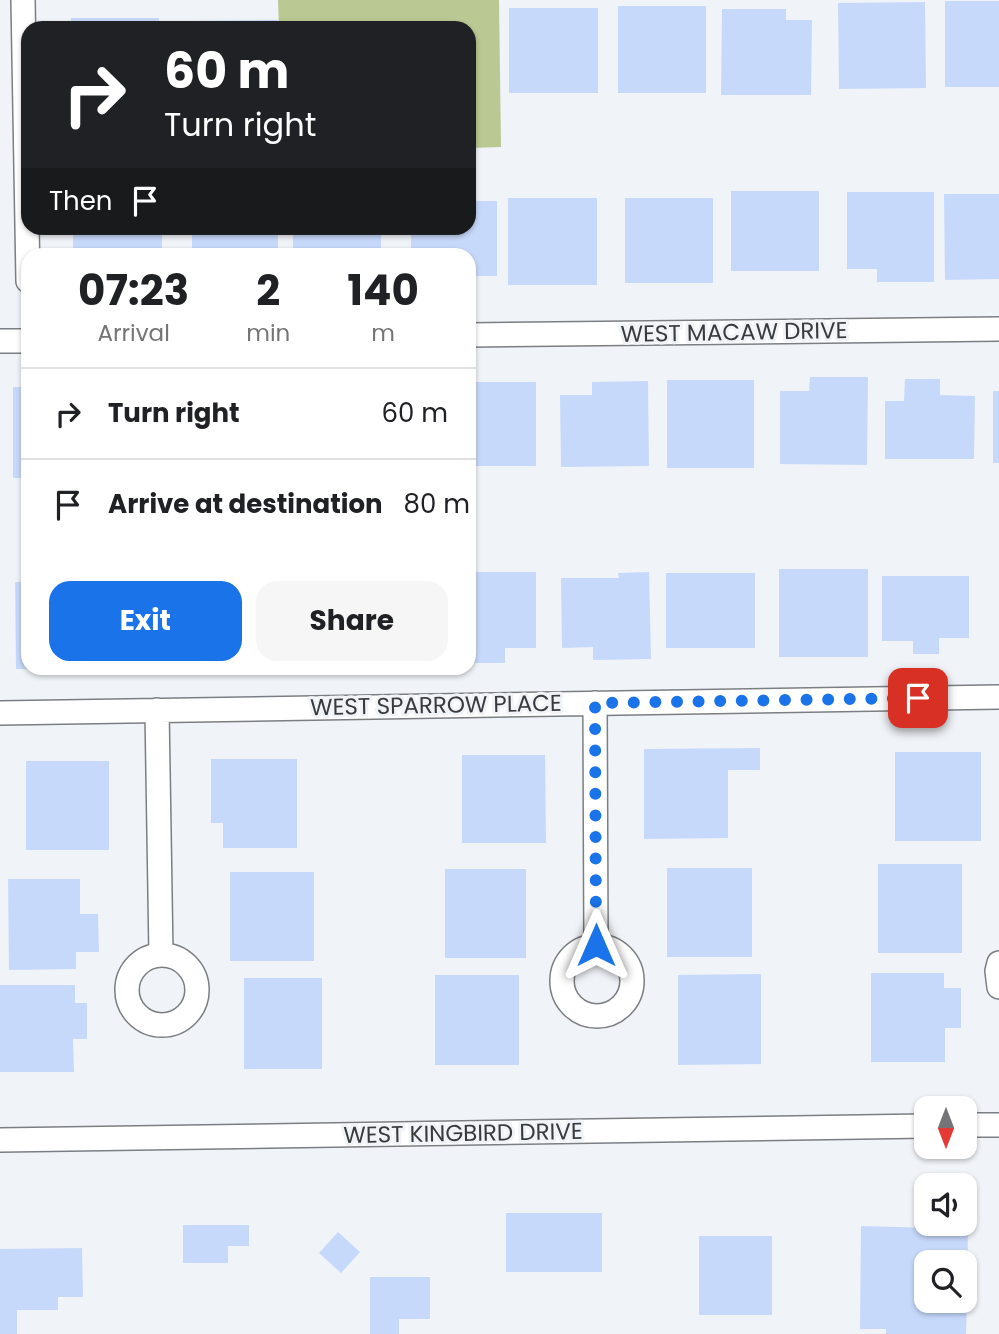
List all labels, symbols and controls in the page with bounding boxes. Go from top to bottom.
text: 60 m [164,37,289,105]
icon: right [49,49,140,140]
text: Turn right [164,102,316,147]
icon: arrive [126,182,164,220]
text: Then [49,183,112,219]
text: 07:23 [78,261,189,320]
text: 2 [256,261,280,320]
text: 140 [347,261,419,320]
street label: WEST MACAW DRIVE [620,314,848,350]
text: Arrival [97,317,170,349]
text: min [246,317,290,349]
text: m [371,317,395,349]
icon: right [49,395,87,433]
text: Turn right [108,395,240,431]
text: 60 m [381,395,448,431]
icon: arrive [49,486,87,524]
text: Arrive at destination [108,486,383,522]
text: 80 m [404,486,470,522]
button: Exit [49,581,242,661]
button: Share [256,581,448,661]
pin [888,668,948,728]
icon: arrive [899,679,937,717]
street label: WEST SPARROW PLACE [310,687,562,723]
position arrow [559,908,633,982]
north arrow [914,1096,976,1158]
map controls [914,1096,977,1313]
street label: WEST KINGBIRD DRIVE [343,1115,583,1151]
button: sound [914,1173,977,1236]
button: search [914,1250,977,1313]

